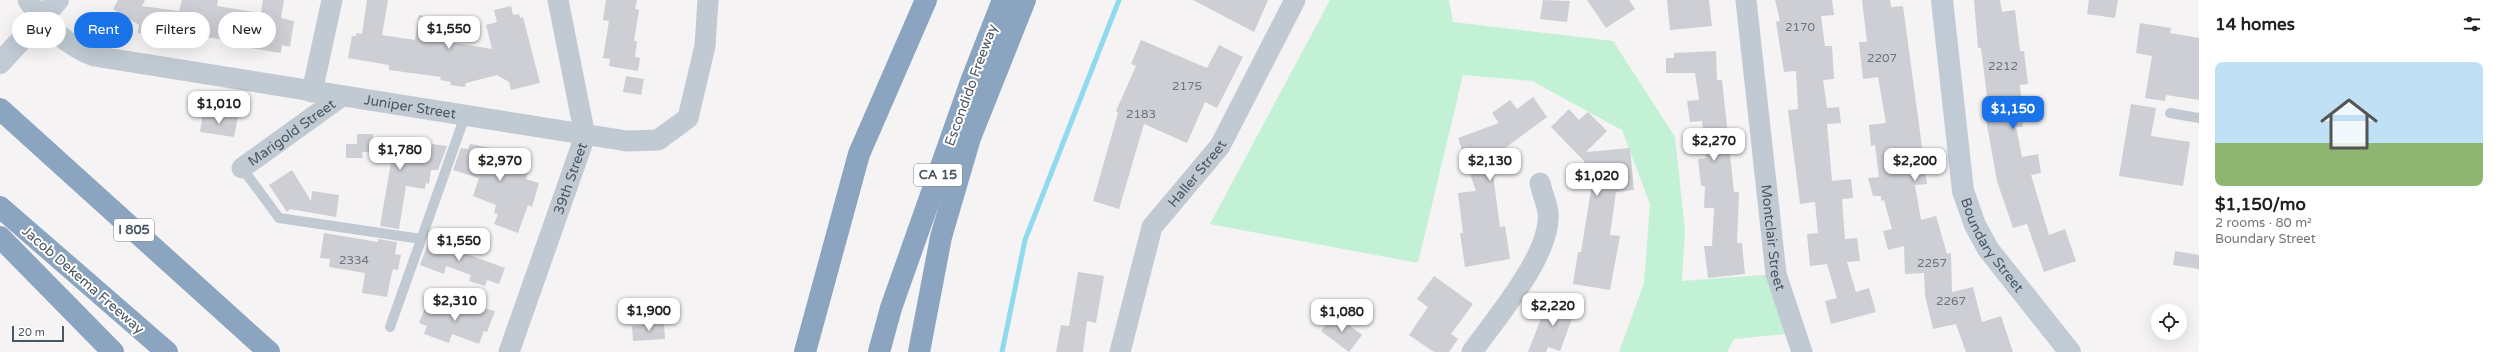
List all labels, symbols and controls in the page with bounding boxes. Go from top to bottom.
chip: Buy [12,12,66,48]
chip: Rent [74,12,133,48]
chip: Filters [141,12,210,48]
chip: New [218,12,276,48]
icon: filters [2461,13,2483,35]
text: 14 homes [2215,14,2295,35]
pin: $1,550 [416,16,482,50]
house number: 2170 [1785,20,1816,34]
text: $1,550 [427,21,471,37]
street label: Escondido Freeway [941,21,1001,148]
house number: 2207 [1867,51,1897,65]
house number: 2212 [1988,59,2018,73]
house number: 2175 [1172,79,1202,93]
icon: home [2313,88,2385,160]
pin: $1,010 [186,91,252,125]
street label: Juniper Street [363,91,458,122]
street label: Marigold Street [244,95,339,170]
text: $1,010 [197,96,241,112]
pin: $1,150 [1980,96,2046,130]
text: $1,150 [1991,101,2035,117]
house number: 2183 [1126,107,1156,121]
pin: $2,270 [1681,128,1747,162]
text: $2,270 [1692,133,1736,149]
pin: $1,780 [367,137,433,171]
street label: Haller Street [1164,137,1230,210]
street label: 39th Street [550,140,591,217]
text: $1,780 [378,142,422,158]
pin: $2,970 [467,148,533,182]
pin: $2,130 [1457,148,1523,182]
pin: $2,200 [1882,148,1948,182]
text: $2,970 [478,153,522,169]
text: $2,130 [1468,153,1512,169]
text: $2,200 [1893,153,1937,169]
pin: $1,020 [1564,163,1630,197]
road number: CA 15 [914,164,962,186]
text: $1,020 [1575,168,1619,184]
street label: Montclair Street [1758,184,1790,293]
text: $1,150/mo [2215,194,2306,215]
street label: Boundary Street [1958,195,2028,296]
text: 2 rooms · 80 m² [2215,215,2312,231]
road number: I 805 [114,219,154,241]
street label: Jacob Dekema Freeway [19,222,148,338]
pin: $1,550 [426,228,492,262]
text: Boundary Street [2215,231,2316,247]
text: $1,550 [437,233,481,249]
house number: 2334 [339,253,370,267]
house number: 2257 [1917,256,1947,270]
pin: $2,310 [422,288,488,322]
text: $2,310 [433,293,477,309]
pin: $2,220 [1520,293,1586,327]
house number: 2267 [1936,294,1966,308]
pin: $1,900 [616,298,682,332]
text: $2,220 [1531,298,1575,314]
pin: $1,080 [1309,299,1375,333]
text: $1,900 [627,303,671,319]
text: $1,080 [1320,304,1364,320]
map controls [2151,304,2187,340]
button: locate [2151,304,2187,340]
scale bar [12,324,64,343]
text: 20 m [18,326,45,339]

